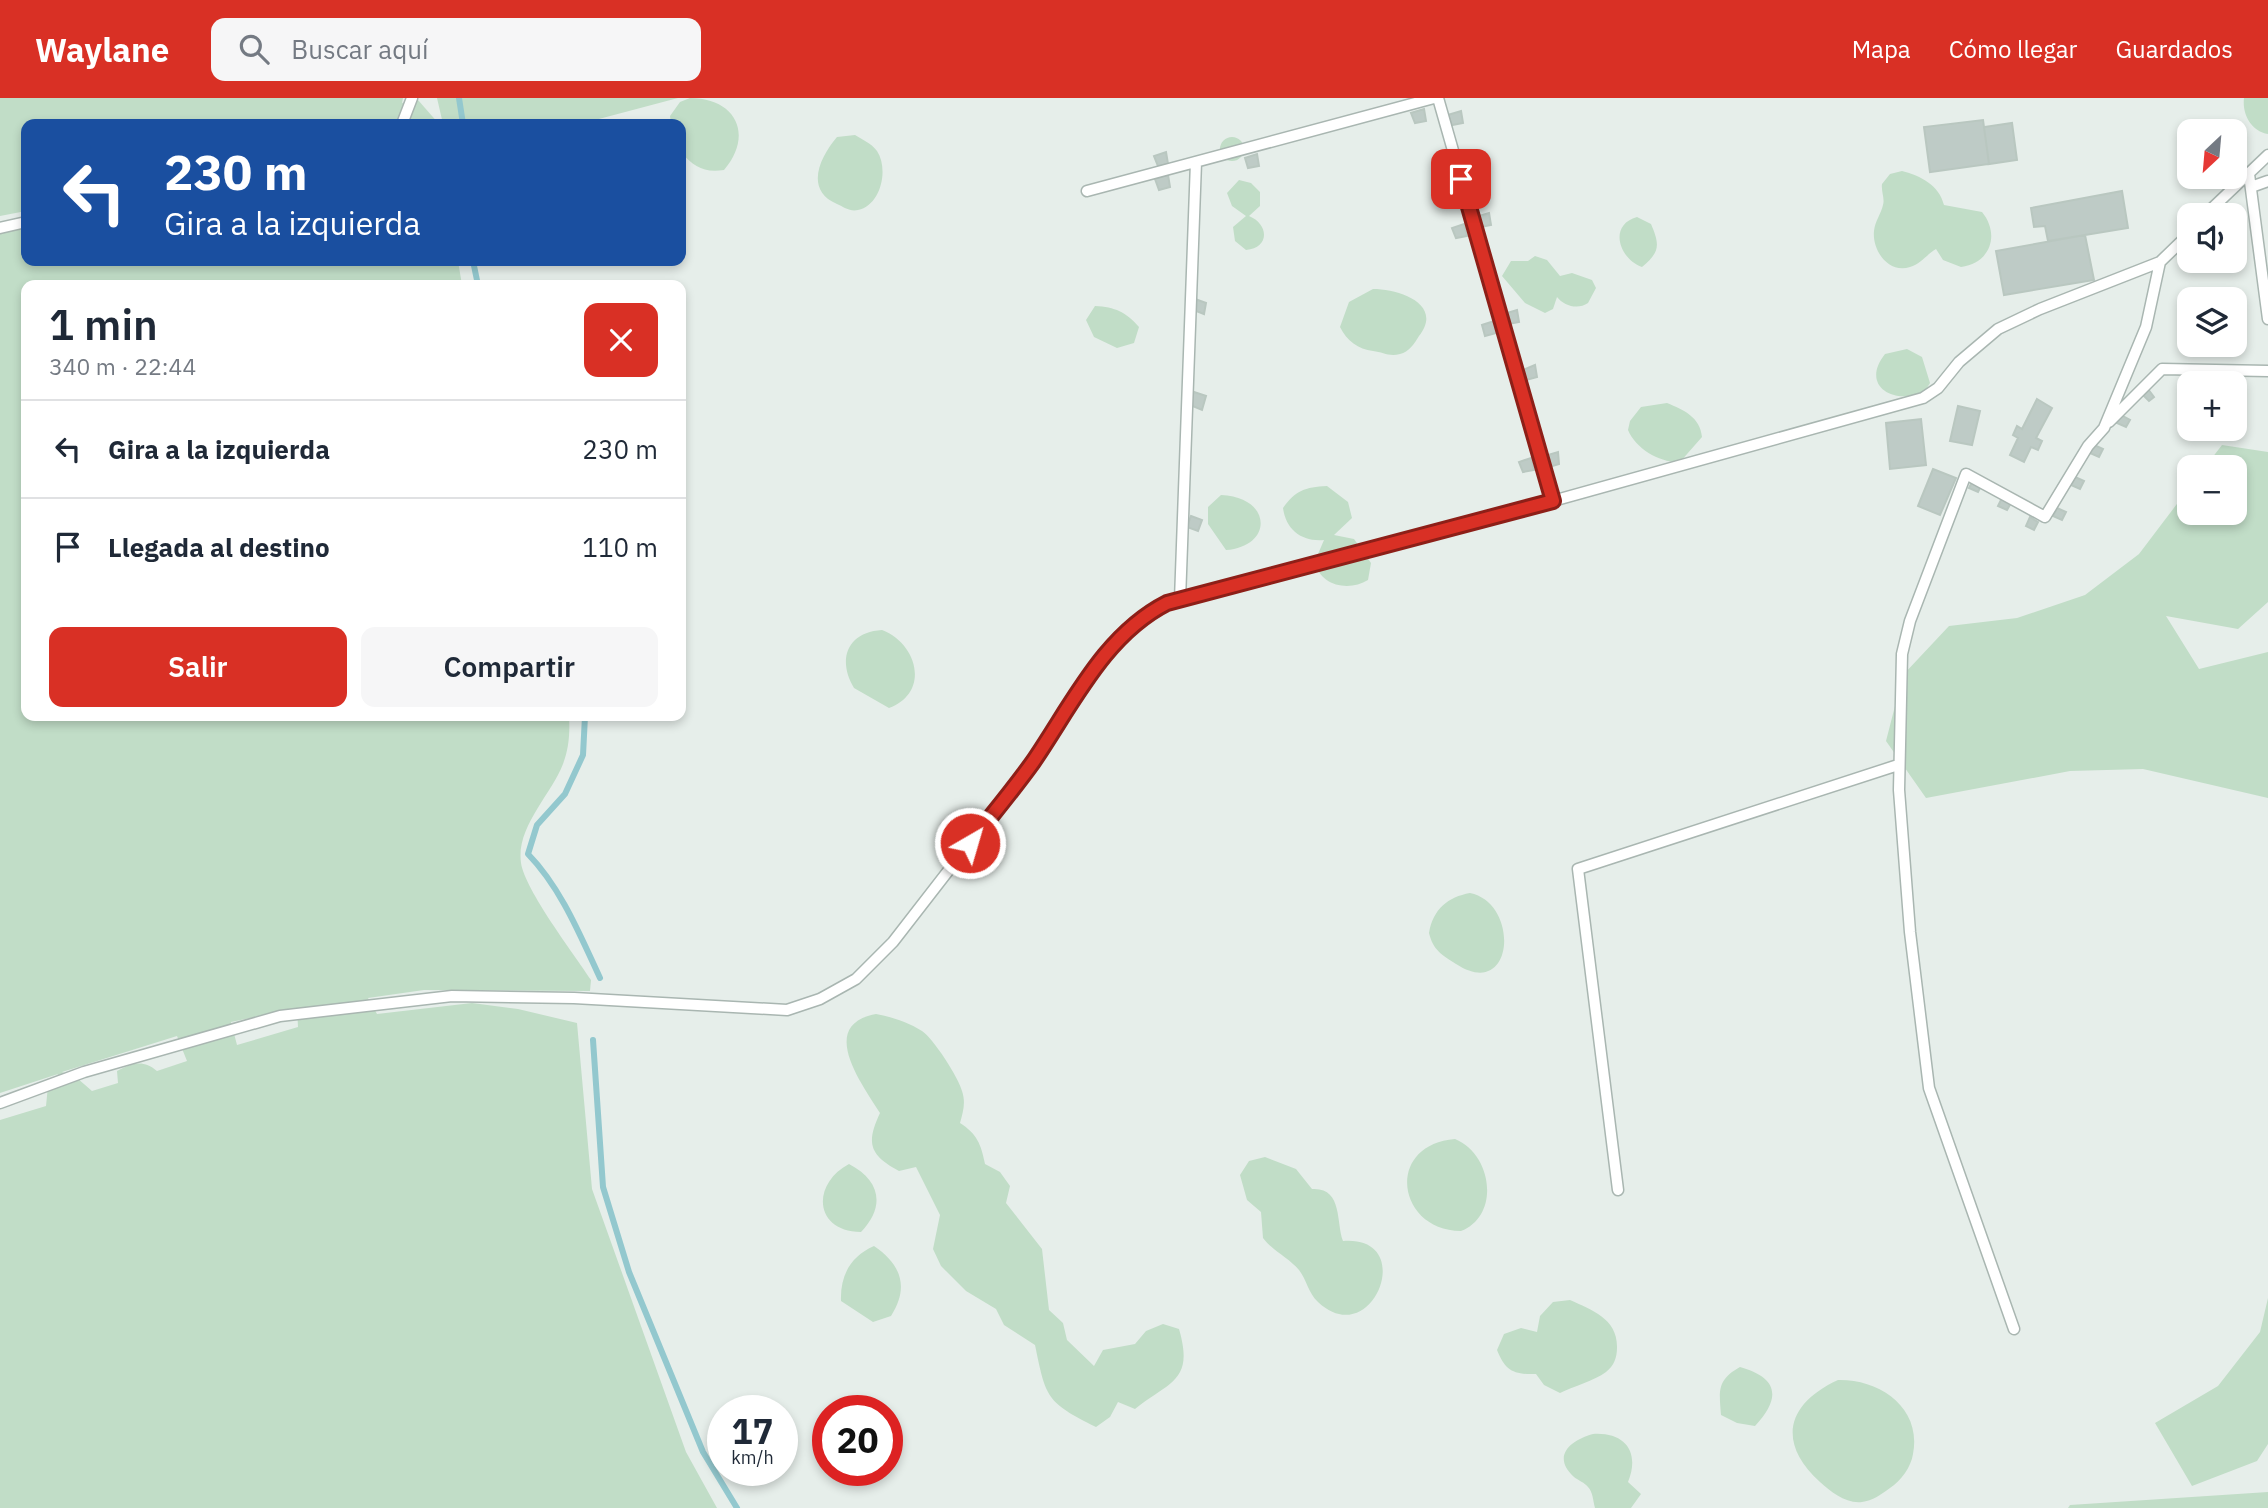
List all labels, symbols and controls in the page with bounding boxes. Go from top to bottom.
search box [211,18,701,81]
text: Waylane [35,28,169,71]
icon: search [235,30,273,68]
text: Buscar aquí [291,32,429,66]
text: Mapa [1852,33,1911,65]
text: Cómo llegar [1949,33,2077,65]
text: Guardados [2115,33,2233,65]
north arrow [2177,119,2247,189]
map controls [2177,119,2247,525]
text: 230 m [164,140,308,203]
icon: left [49,147,140,238]
pin [1431,149,1491,209]
icon: arrive [1442,160,1480,198]
text: Gira a la izquierda [164,202,421,244]
button: sound [2177,203,2247,273]
button: layers [2177,287,2247,357]
text: 1 min [49,297,158,352]
button: close [584,303,658,377]
text: 340 m · 22:44 [49,351,196,381]
button: + [2177,371,2247,441]
icon: left [49,430,87,468]
text: Gira a la izquierda [108,432,330,466]
text: 230 m [582,432,658,466]
button: − [2177,455,2247,525]
icon: arrive [49,528,87,566]
text: Llegada al destino [108,530,330,564]
text: 110 m [582,530,658,564]
button: Salir [49,627,347,707]
button: Compartir [361,627,658,707]
position arrow [933,806,1007,880]
speed limit sign: 20 [812,1395,903,1486]
text: 17 [731,1408,774,1454]
text: km/h [731,1446,774,1469]

